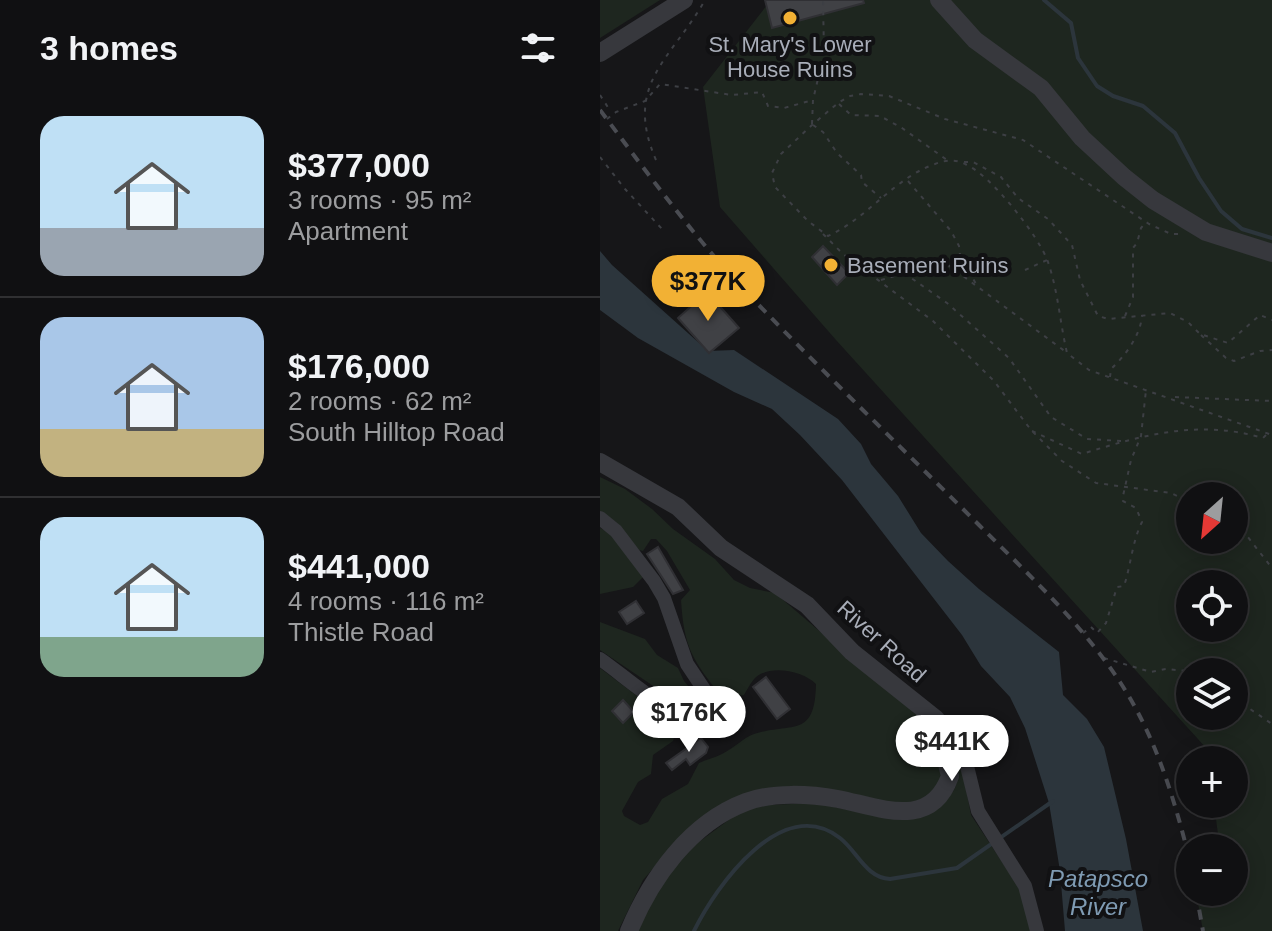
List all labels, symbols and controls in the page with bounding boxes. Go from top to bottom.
marker: St. Mary's Lower House Ruins [781,9,799,27]
icon: filters [516,26,560,70]
text: 3 homes [40,29,178,67]
place label: St. Mary's Lower House Ruins [708,32,872,82]
text: $377,000 [288,146,430,184]
icon: home [104,148,200,244]
text: 3 rooms · 95 m² [288,185,472,215]
text: Apartment [288,216,408,246]
place label: Basement Ruins [847,253,1008,278]
pin: $377K [652,255,764,323]
marker: Basement Ruins [822,256,840,274]
text: $377K [670,266,746,296]
text: $176,000 [288,347,430,385]
icon: home [104,349,200,445]
text: 2 rooms · 62 m² [288,386,472,416]
text: South Hilltop Road [288,417,505,447]
north arrow [1176,482,1248,554]
map controls [1176,482,1248,906]
text: $441,000 [288,547,430,585]
icon: home [104,549,200,645]
button: locate [1176,570,1248,642]
text: 4 rooms · 116 m² [288,586,484,616]
street label: River Road [832,595,931,687]
text: Thistle Road [288,617,434,647]
button: layers [1176,658,1248,730]
pin: $176K [633,686,745,754]
text: $176K [651,697,727,727]
pin: $441K [896,715,1008,783]
text: $441K [914,726,990,756]
button: + [1176,746,1248,818]
button: − [1176,834,1248,906]
water label: Patapsco River [1048,865,1148,920]

